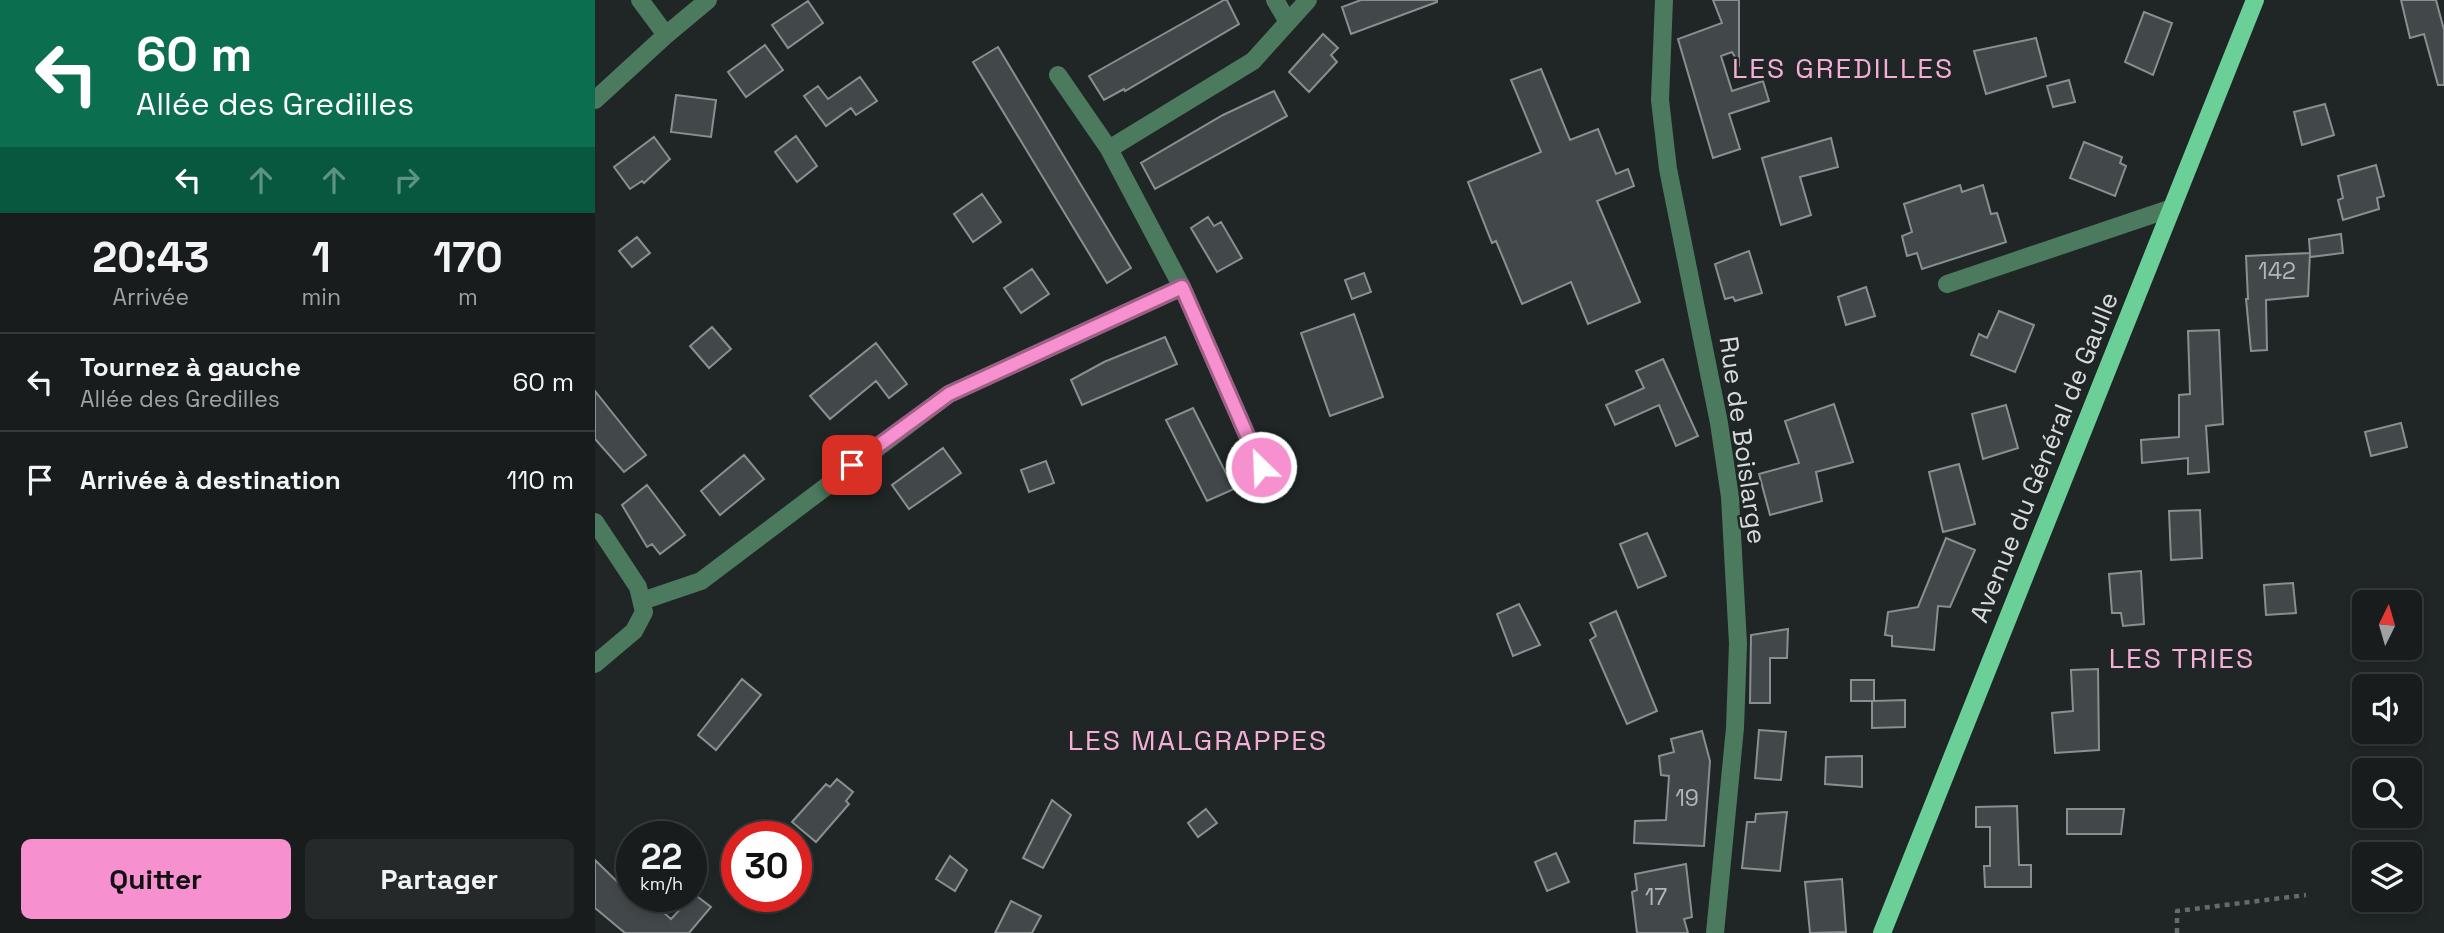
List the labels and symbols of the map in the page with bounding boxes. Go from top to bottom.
district label: LES GREDILLES [1732,50,1954,86]
house number: 142 [2258,256,2296,286]
street label: Avenue du Général de Gaulle [1962,287,2126,627]
street label: Rue de Boislarge [1712,334,1774,546]
position arrow [1224,430,1298,504]
pin [822,435,882,495]
north arrow [2352,590,2422,660]
district label: LES TRIES [2109,640,2255,676]
district label: LES MALGRAPPES [1068,722,1328,758]
house number: 19 [1675,783,1699,813]
speed limit sign: 30 [721,821,812,912]
house number: 17 [1645,882,1667,912]

